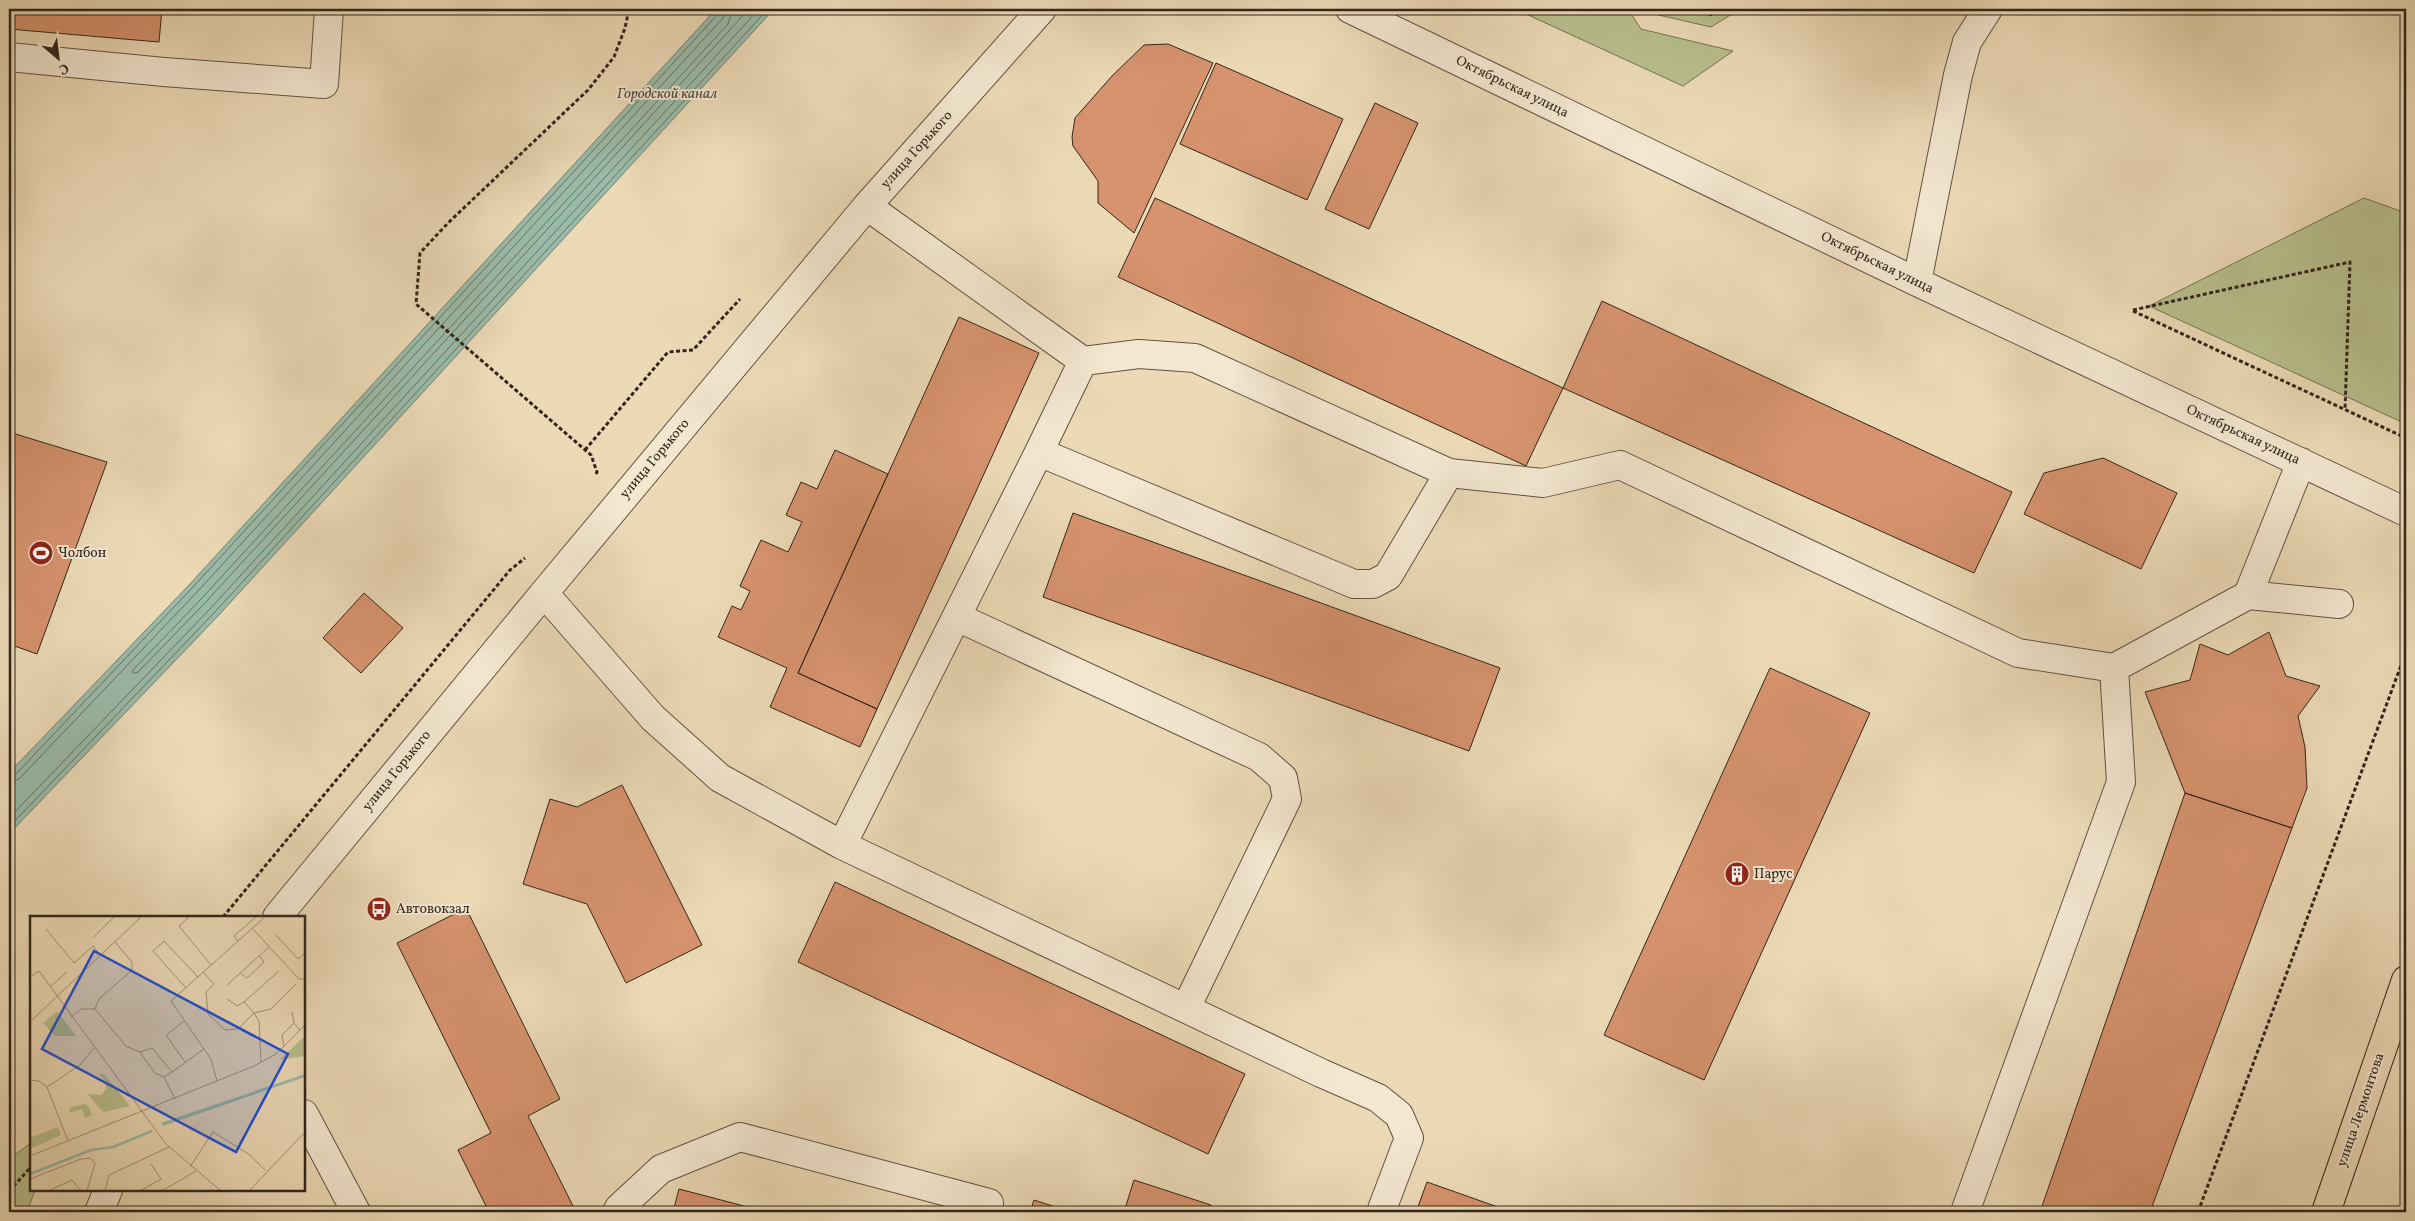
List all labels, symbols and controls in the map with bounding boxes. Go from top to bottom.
north arrow [32,32,82,82]
street label: Октябрьская улица [1452,51,1572,123]
text: С [55,58,72,79]
water label: Городской канал [617,84,717,105]
street label: улица Горького [877,107,957,193]
street label: Октябрьская улица [1817,227,1937,299]
street label: Октябрьская улица [2183,400,2303,470]
street label: улица Горького [616,415,694,503]
sports icon: Чолбон [28,540,54,566]
place label: Чолбон [58,544,107,563]
street label: улица Горького [358,727,436,815]
building icon: Парус [1724,861,1750,887]
place label: Парус [1754,865,1793,884]
bus stop icon: Автовокзал [366,896,392,922]
place label: Автовокзал [396,900,470,919]
inset map [30,916,305,1191]
street label: улица Лермонтова [2333,1050,2389,1170]

